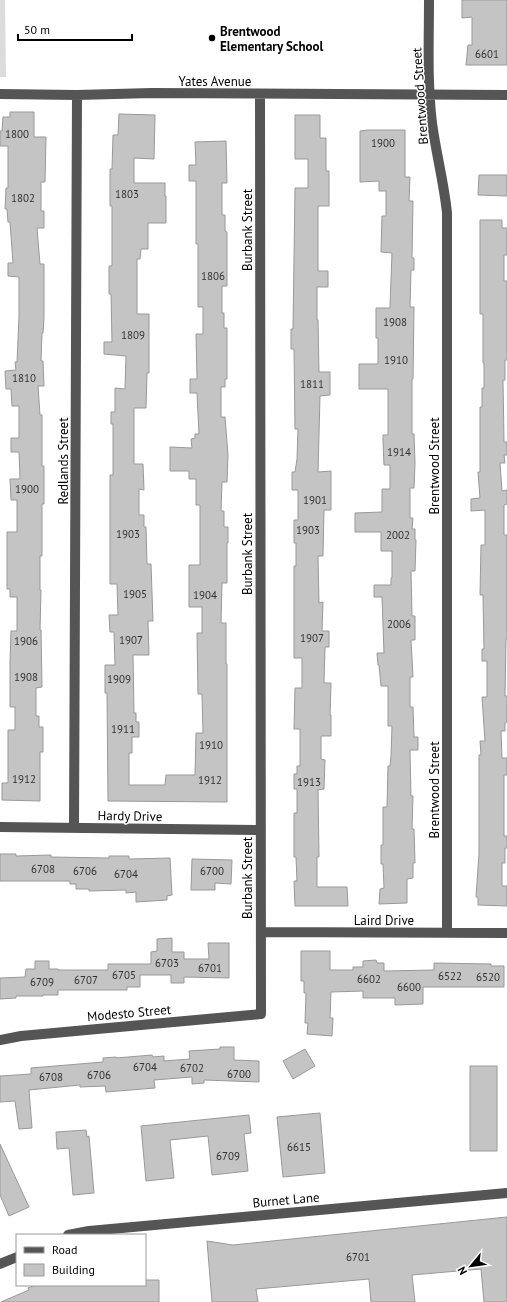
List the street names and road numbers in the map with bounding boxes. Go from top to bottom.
street label: Brentwood Street [408,46,432,145]
street label: Yates Avenue [179,73,251,90]
street label: Burbank Street [239,188,256,271]
street label: Redlands Street [55,417,72,505]
street label: Brentwood Street [426,417,443,515]
street label: Burbank Street [239,512,256,595]
street label: Brentwood Street [426,741,443,839]
street label: Hardy Drive [97,807,163,825]
street label: Burbank Street [239,836,256,919]
street label: Laird Drive [354,912,414,929]
street label: Modesto Street [86,1001,172,1025]
street label: Burnet Lane [252,1189,320,1211]

